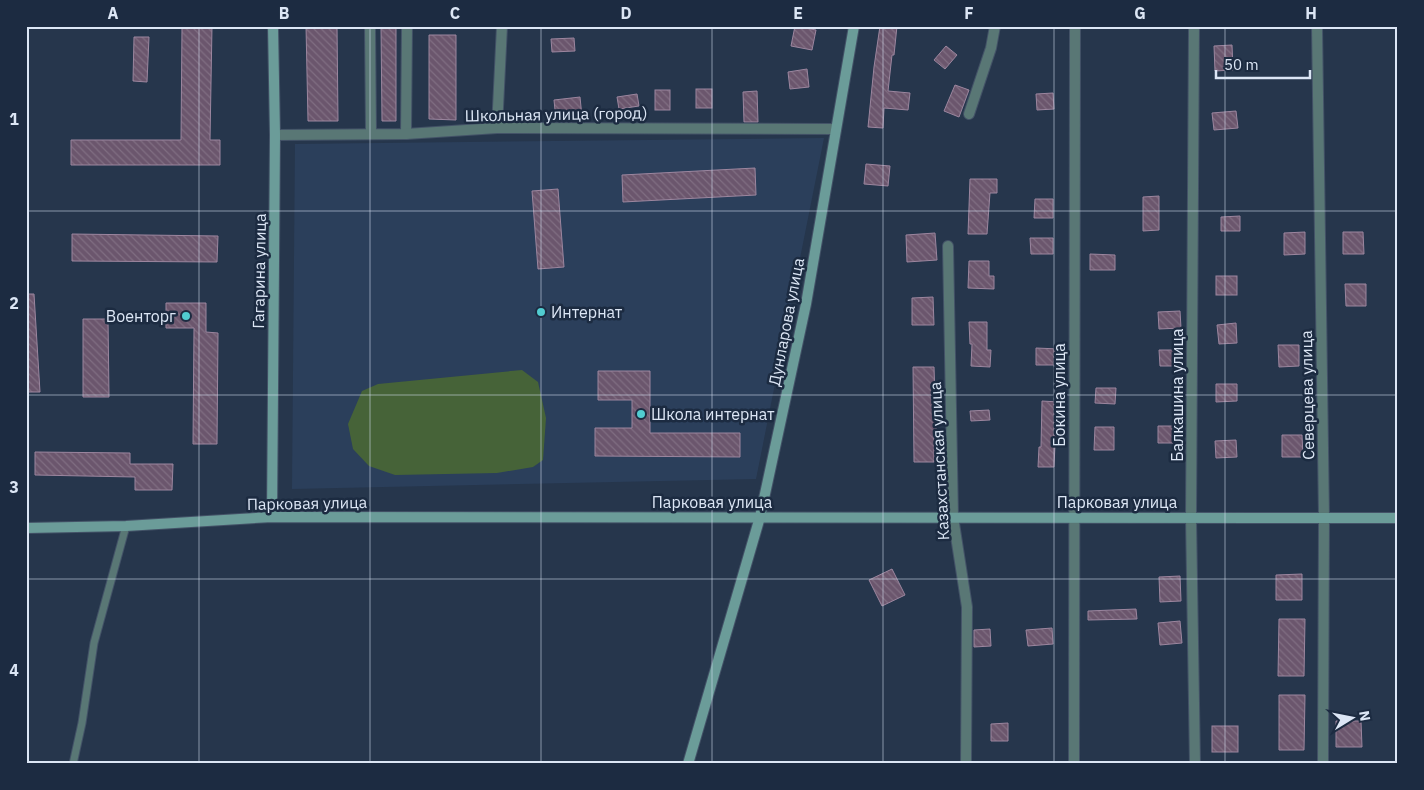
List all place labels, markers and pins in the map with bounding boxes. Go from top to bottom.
place label: Интернат [551,302,623,322]
place label: Военторг [106,306,176,326]
marker: Интернат [535,306,547,318]
marker: Военторг [180,310,192,322]
place label: Школа интернат [651,404,775,424]
marker: Школа интернат [635,408,647,420]

